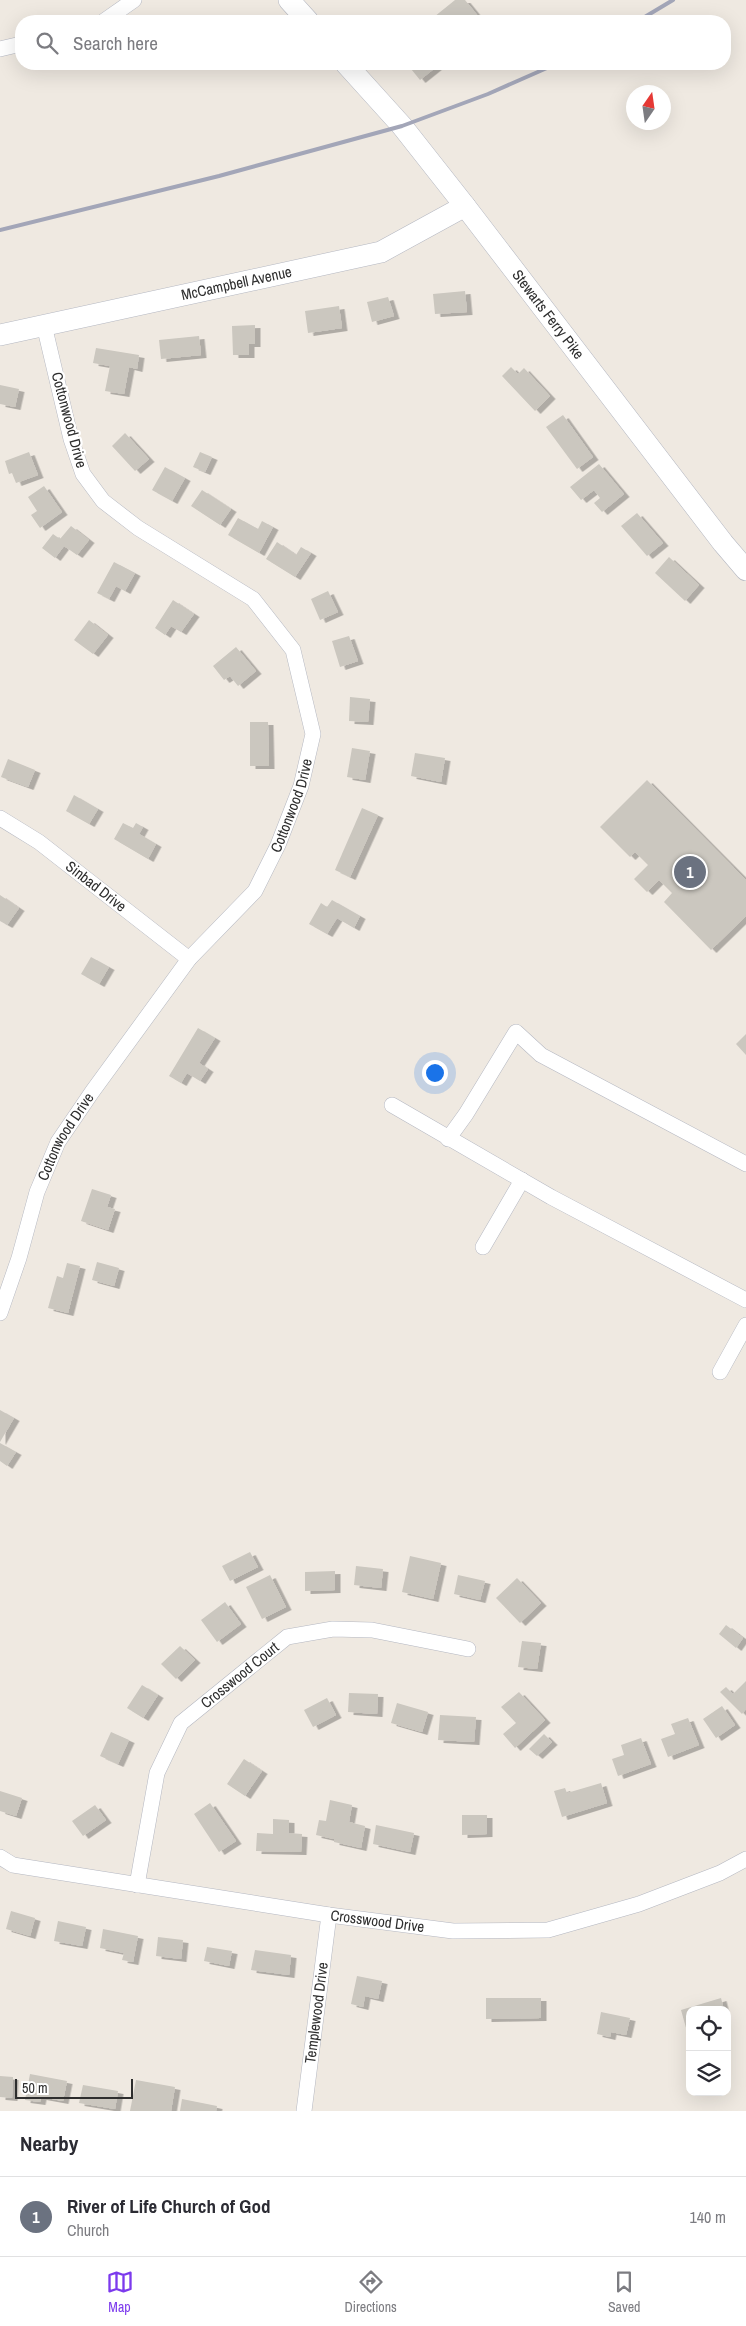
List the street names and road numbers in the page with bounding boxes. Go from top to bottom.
street label: McCampbell Avenue [179,261,294,305]
street label: Stewarts Ferry Pike [507,265,590,363]
street label: Cottonwood Drive [47,370,92,470]
street label: Cottonwood Drive [265,756,317,856]
street label: Sinbad Drive [61,856,131,916]
street label: Cottonwood Drive [32,1088,99,1184]
street label: Crosswood Court [196,1636,284,1713]
street label: Crosswood Drive [329,1904,426,1937]
street label: Templewood Drive [299,1961,333,2065]

